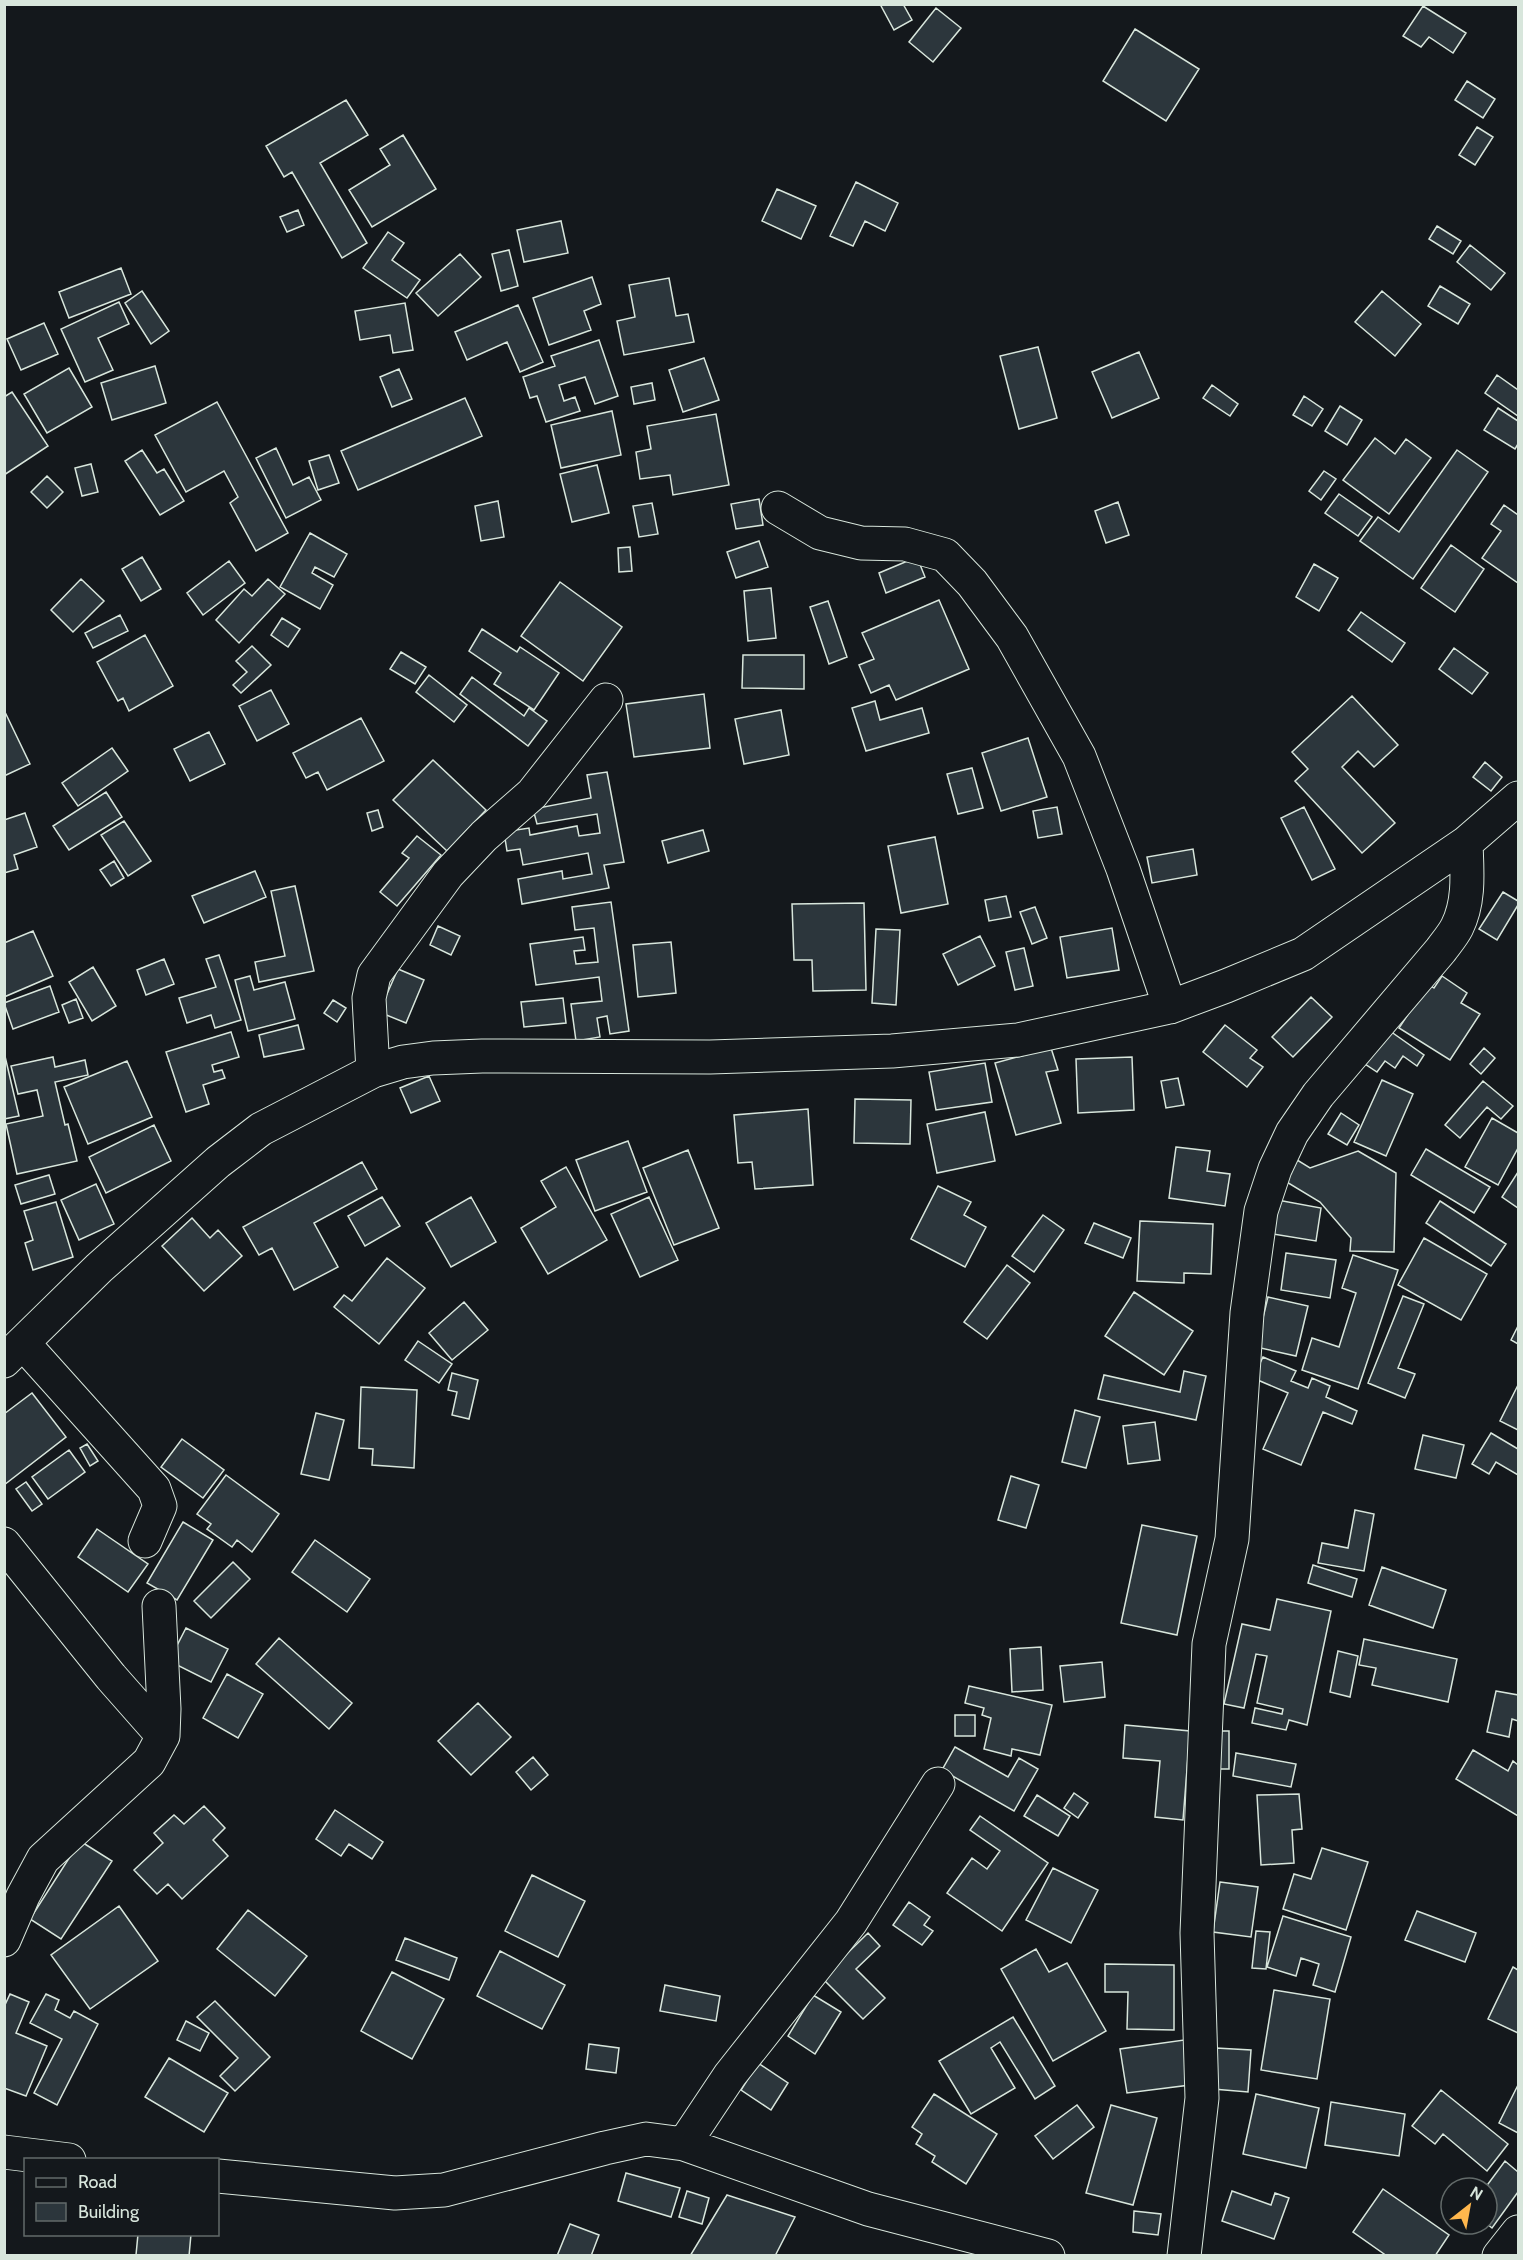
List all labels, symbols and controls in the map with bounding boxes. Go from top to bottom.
legend [24,2158,219,2236]
text: Road [78,2171,117,2193]
north arrow [1439,2176,1499,2236]
text: N [1467,2183,1486,2205]
text: Building [78,2201,140,2223]

